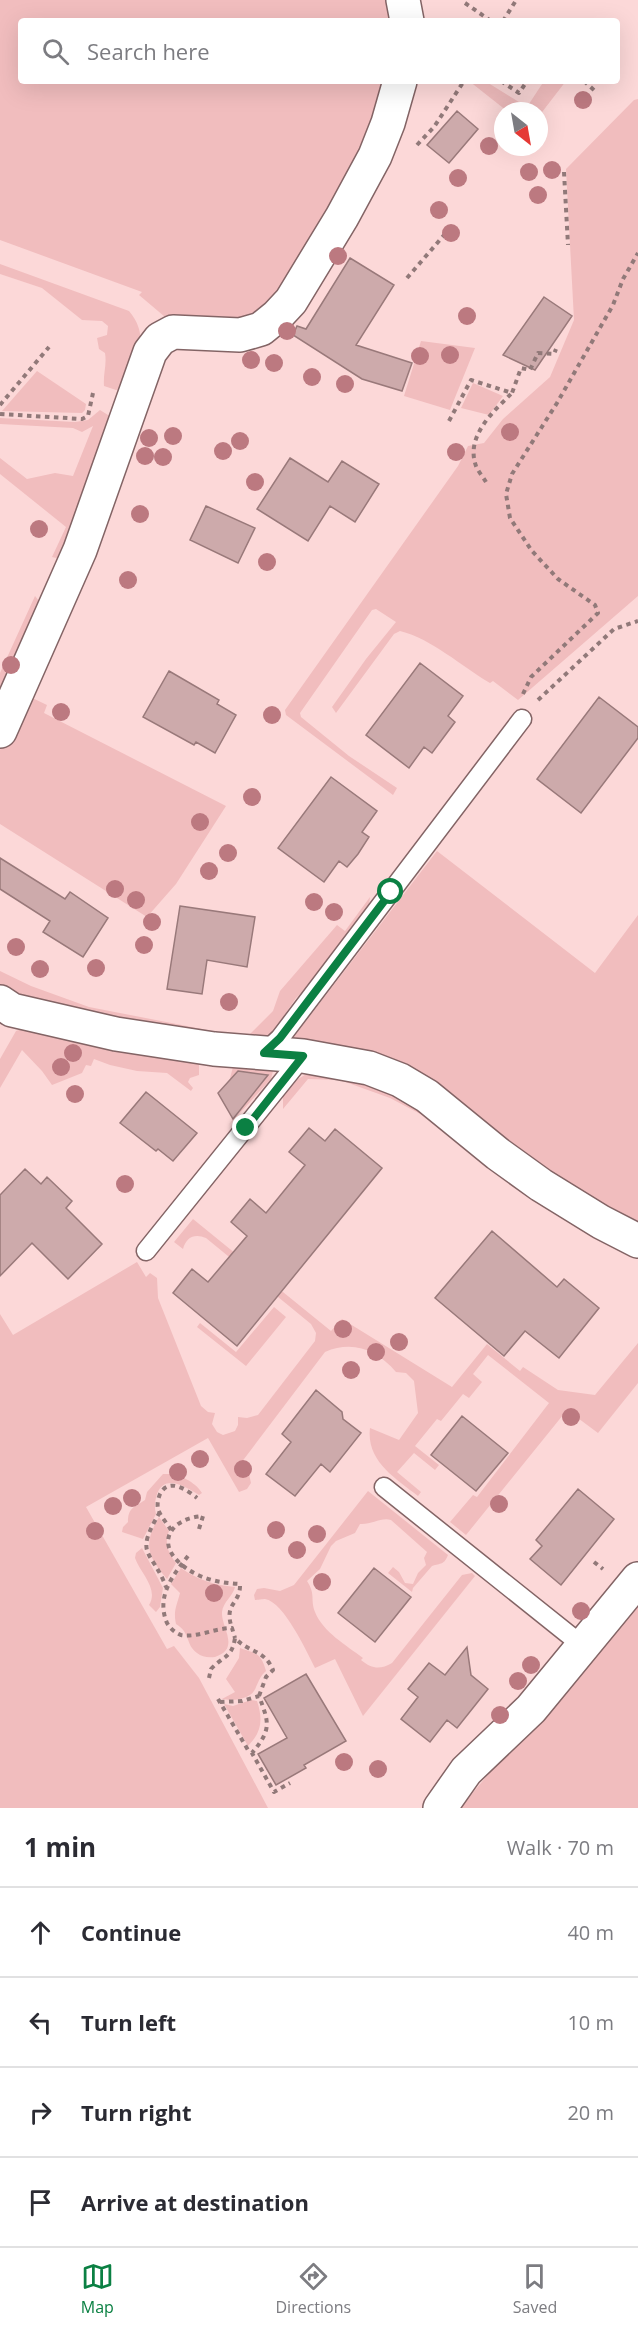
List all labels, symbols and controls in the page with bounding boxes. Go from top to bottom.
search box [18,18,620,84]
icon: search [39,35,72,68]
text: Search here [87,36,210,66]
north arrow [494,102,548,156]
route start [377,878,403,904]
route end [232,1114,258,1140]
text: 1 min [24,1829,96,1865]
text: Walk · 70 m [507,1834,614,1861]
icon: ahead [24,1916,57,1949]
text: Continue [81,1917,181,1947]
text: 40 m [567,1919,614,1946]
icon: left [24,2006,57,2039]
text: Turn left [81,2007,176,2037]
text: 10 m [567,2009,614,2036]
icon: right [24,2096,57,2129]
text: Turn right [81,2097,192,2127]
text: 20 m [567,2099,614,2126]
icon: arrive [24,2186,57,2219]
text: Arrive at destination [81,2187,309,2217]
tab: Map [81,2260,114,2318]
tab: Directions [275,2260,351,2318]
tab: Saved [513,2260,557,2318]

